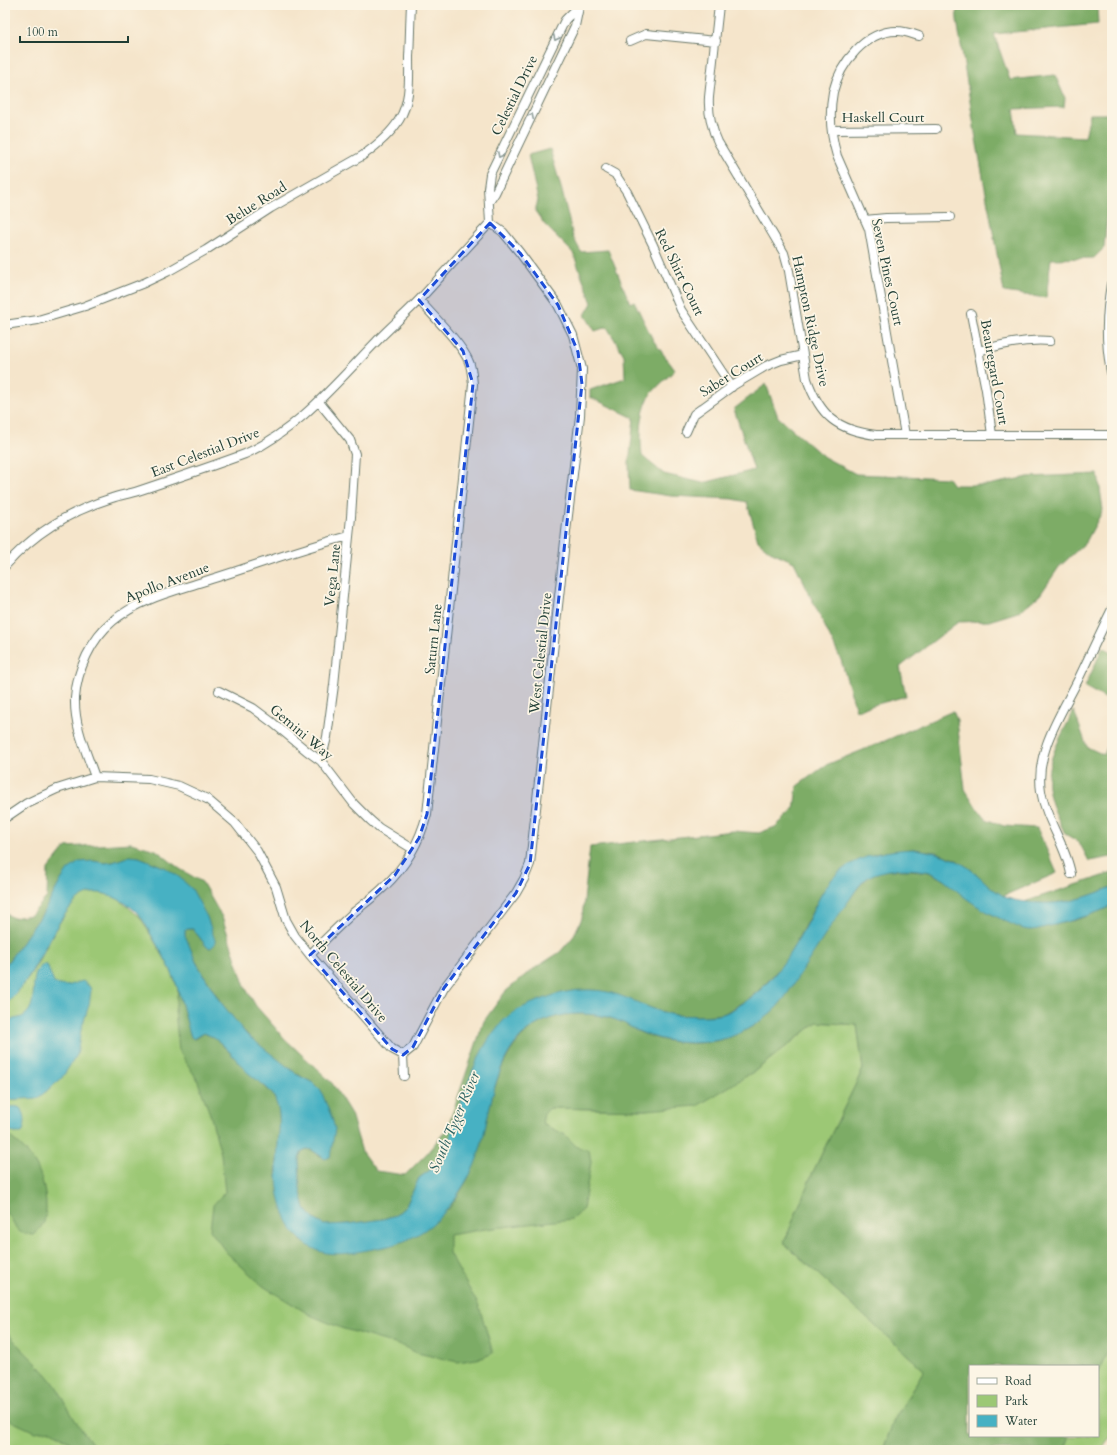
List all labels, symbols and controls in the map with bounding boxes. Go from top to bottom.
scale bar [20,18,128,44]
text: 100 m [26,24,59,40]
one-way arrow [553,34,561,41]
street label: Celestial Drive [487,52,542,139]
street label: Haskell Court [842,108,925,127]
one-way arrow [526,113,534,121]
one-way arrow [497,151,504,158]
street label: Belue Road [222,177,291,230]
street label: Seven Pines Court [867,217,908,328]
street label: Red Shirt Court [650,226,709,319]
street label: Hampton Ridge Drive [787,254,834,388]
street label: Beauregard Court [976,318,1013,427]
street label: Saber Court [696,347,767,401]
street label: East Celestial Drive [148,423,262,482]
street label: Vega Lane [320,543,345,607]
street label: Apollo Avenue [122,558,212,607]
street label: West Celestial Drive [525,591,556,716]
street label: Saturn Lane [420,603,447,675]
street label: Gemini Way [266,700,338,765]
street label: North Celestial Drive [295,916,392,1026]
water label: South Tyger River [424,1067,485,1176]
legend [969,1365,1099,1437]
text: Road [1005,1373,1032,1389]
text: Park [1005,1393,1029,1409]
text: Water [1004,1413,1038,1429]

